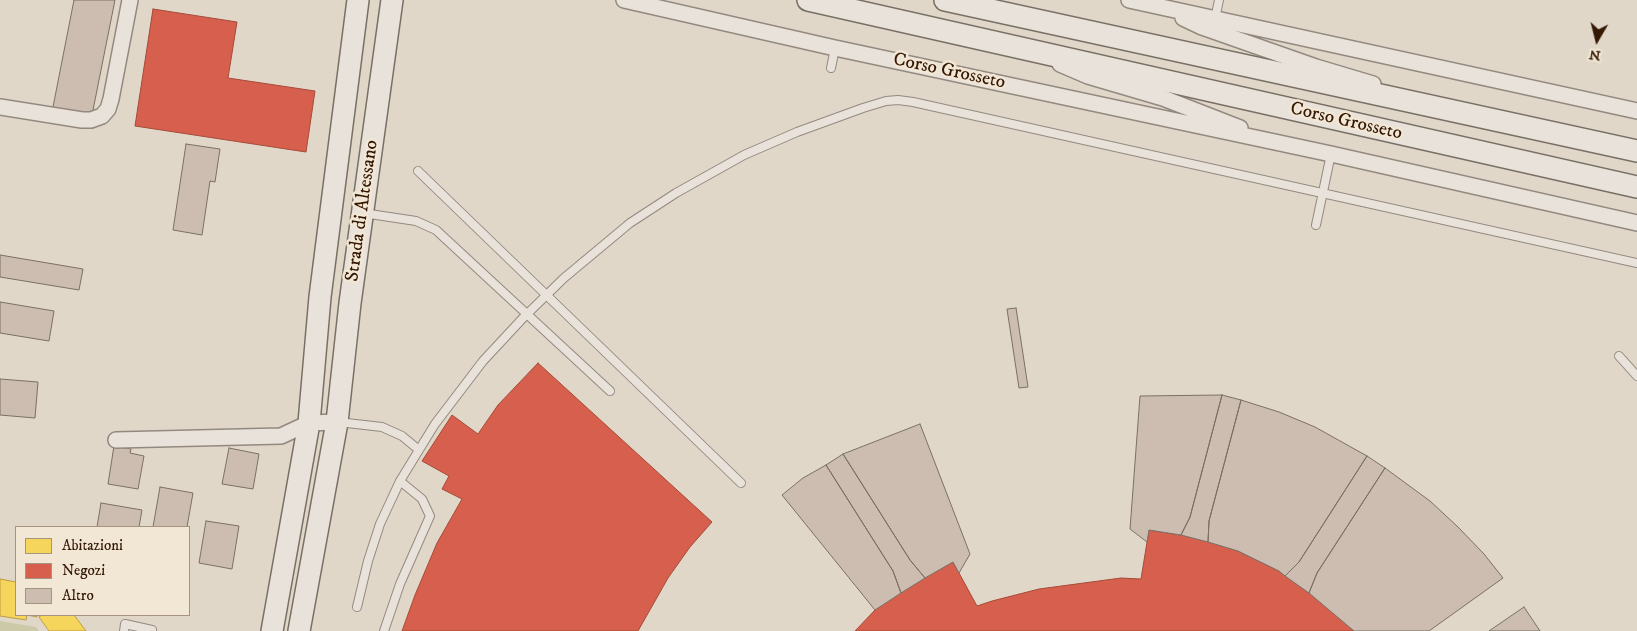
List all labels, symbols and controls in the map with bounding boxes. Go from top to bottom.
north arrow [1572,15,1622,65]
text: N [1588,45,1602,65]
street label: Corso Grosseto [891,49,1007,95]
street label: Corso Grosseto [1288,98,1404,146]
street label: Strada di Altessano [342,139,384,283]
legend [15,526,190,616]
text: Abitazioni [62,536,123,555]
text: Negozi [62,561,105,580]
text: Altro [62,586,94,605]

